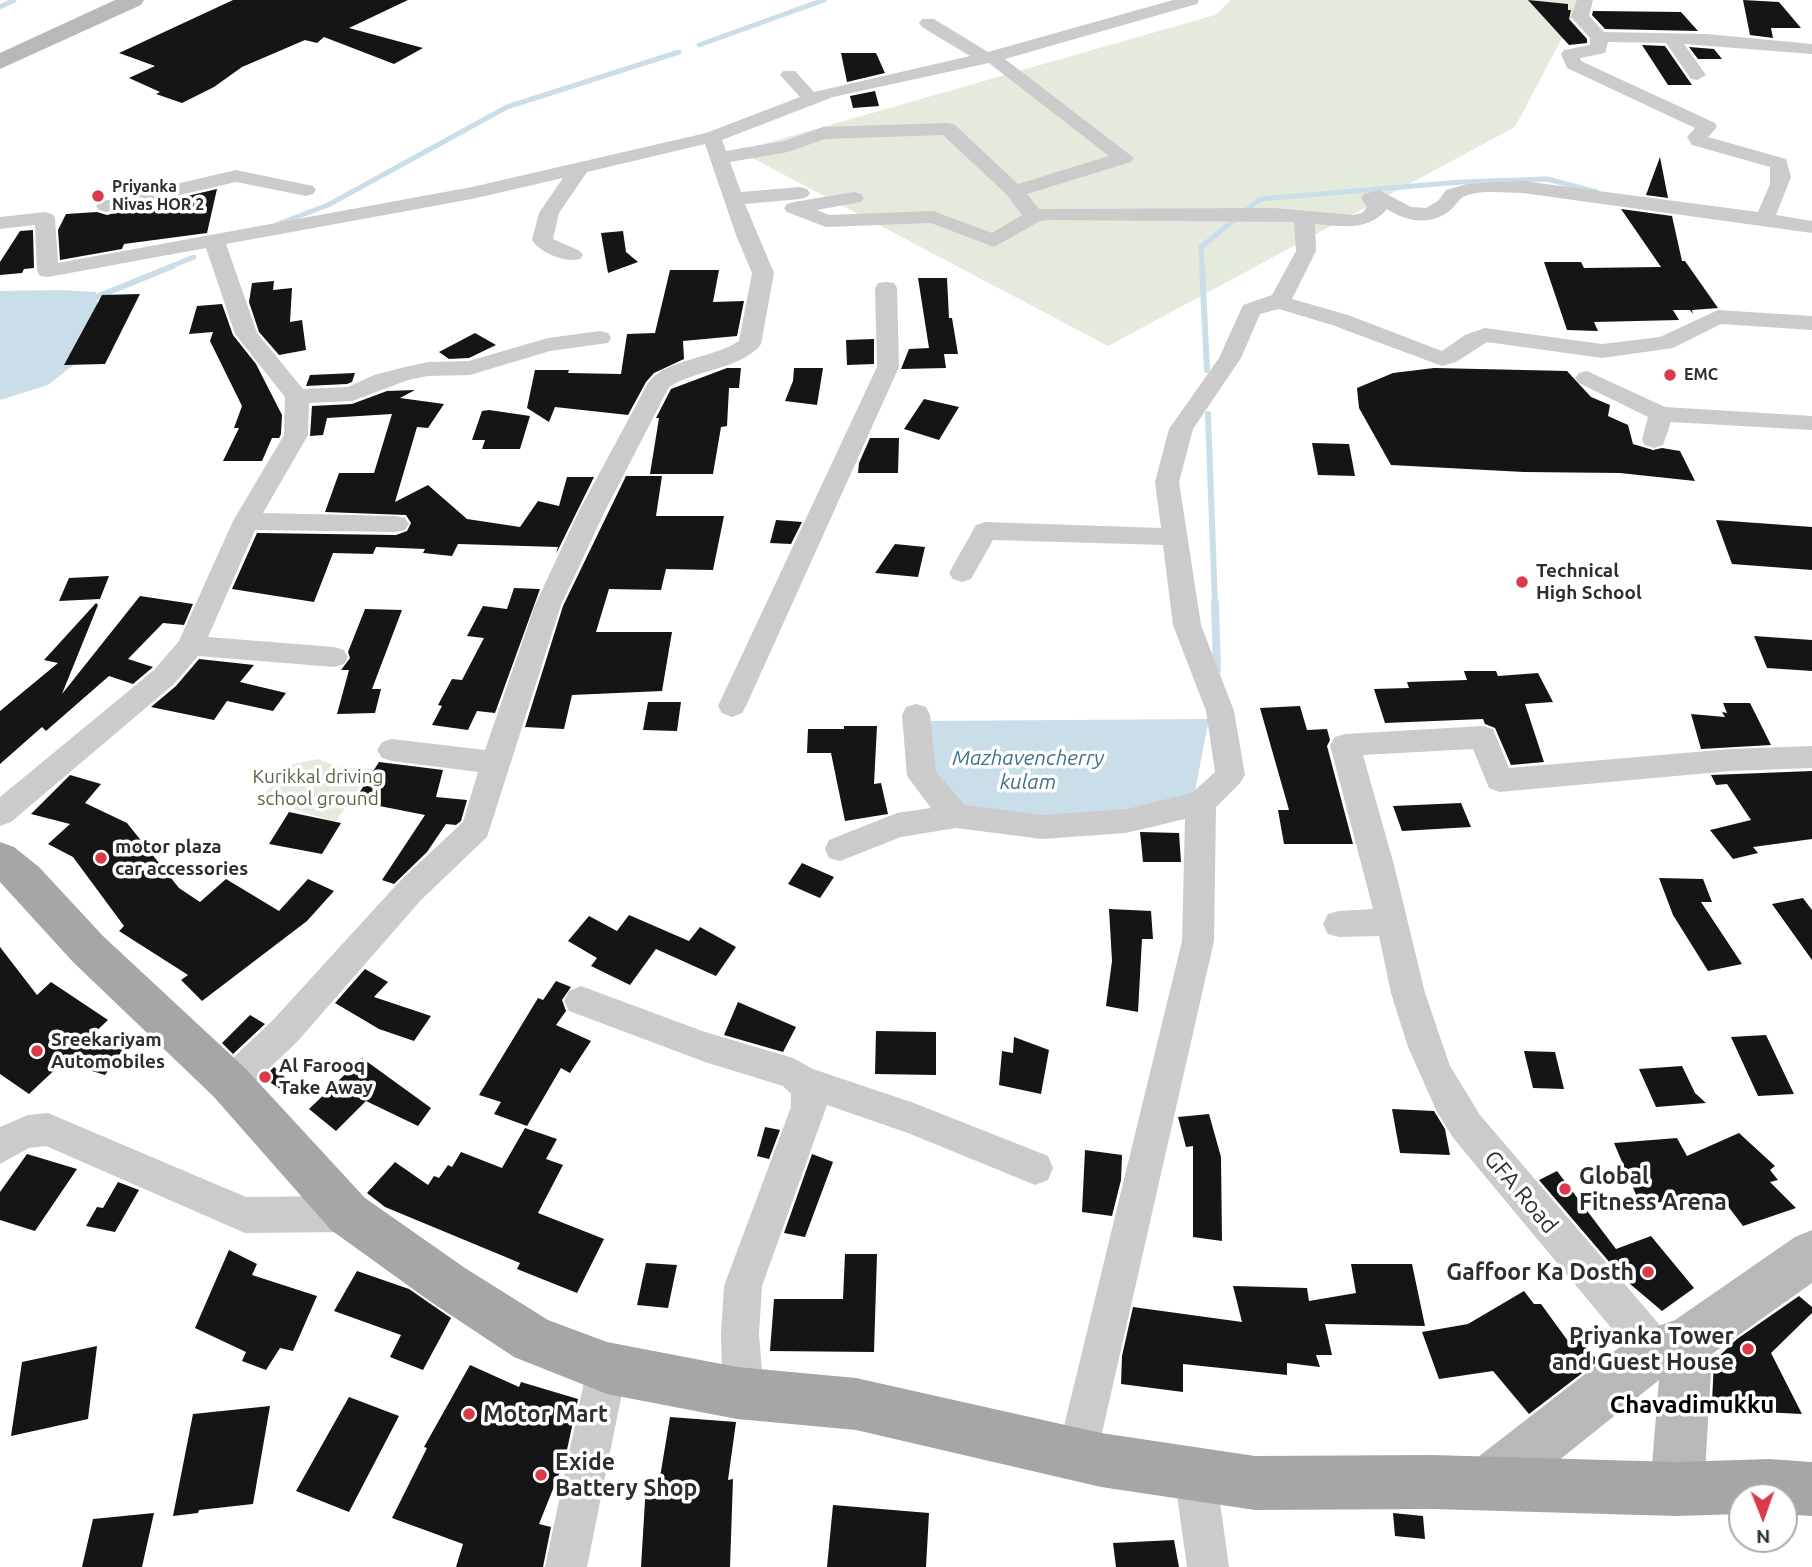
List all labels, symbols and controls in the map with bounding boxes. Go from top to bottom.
place label: Priyanka Nivas HOR 2 [112,177,204,215]
marker: Priyanka Nivas HOR 2 [90,188,106,204]
place label: EMC [1684,365,1718,385]
marker: EMC [1662,367,1678,383]
place label: Technical High School [1536,560,1642,604]
marker: Technical High School [1514,574,1530,590]
water label: Mazhavencherry kulam [952,745,1104,795]
park label: Kurikkal driving school ground [253,766,383,810]
place label: motor plaza car accessories [115,836,248,880]
marker: motor plaza car accessories [93,850,109,866]
place label: Sreekariyam Automobiles [51,1029,165,1073]
marker: Sreekariyam Automobiles [29,1043,45,1059]
place label: Al Farooq Take Away [279,1055,373,1099]
marker: Al Farooq Take Away [257,1069,273,1085]
street label: GFA Road [1478,1145,1564,1239]
place label: Global Fitness Arena [1579,1162,1727,1216]
marker: Global Fitness Arena [1557,1181,1573,1197]
place label: Gaffoor Ka Dosth [1446,1258,1634,1286]
marker: Gaffoor Ka Dosth [1640,1264,1656,1280]
place label: Priyanka Tower and Guest House [1552,1322,1734,1376]
marker: Priyanka Tower and Guest House [1740,1341,1756,1357]
district label: Chavadimukku [1610,1391,1774,1419]
place label: Motor Mart [483,1400,608,1428]
marker: Motor Mart [461,1406,477,1422]
place label: Exide Battery Shop [555,1448,697,1502]
marker: Exide Battery Shop [533,1467,549,1483]
north arrow [1728,1483,1798,1553]
text: N [1756,1526,1771,1548]

